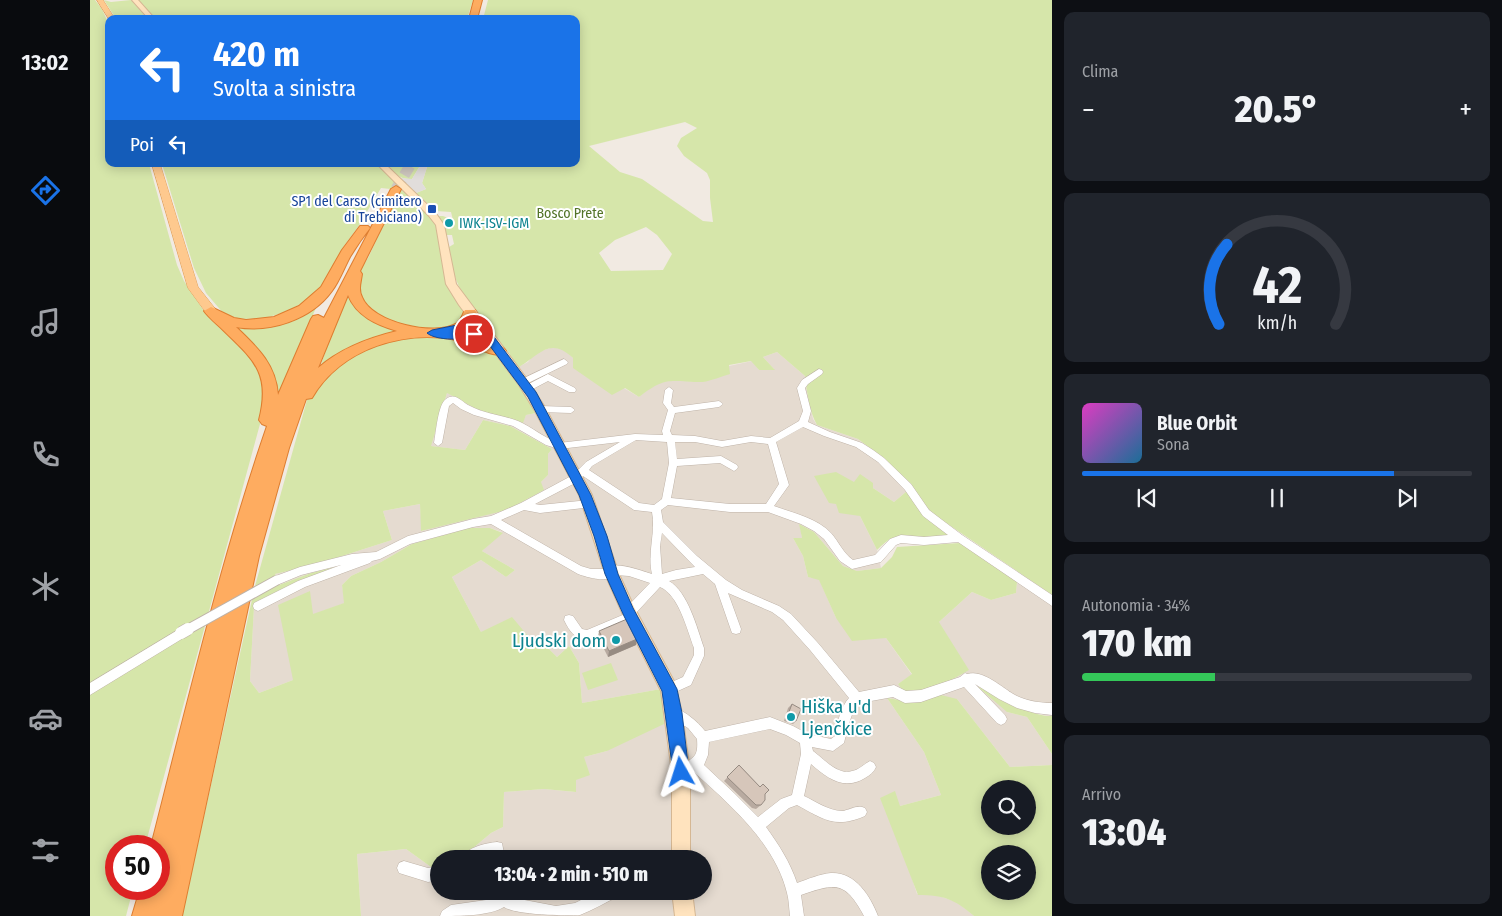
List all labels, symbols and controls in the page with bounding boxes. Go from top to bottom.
text: 420 m [213,33,300,75]
icon: left [130,35,195,100]
text: 13:02 [22,49,68,76]
text: Clima [1082,62,1118,81]
text: Svolta a sinistra [213,75,356,102]
text: 20.5° [1235,86,1319,132]
text: − [1082,93,1095,126]
text: + [1459,93,1472,126]
icon: left [164,130,192,158]
text: Poi [130,133,154,156]
icon: directions [28,173,63,208]
place label: SP1 del Carso (cimitero di Trebiciano) [291,193,422,226]
marker: SP1 del Carso (cimitero di Trebiciano) [426,203,438,215]
park label: Bosco Prete [536,205,604,222]
place label: IWK-ISV-IGM [459,215,529,232]
marker: IWK-ISV-IGM [443,217,455,229]
text: 42 [1252,254,1302,317]
icon: music [28,305,63,340]
text: km/h [1257,312,1297,334]
pin [453,313,495,355]
icon: arrive [460,320,488,348]
text: Blue Orbit [1157,412,1237,435]
text: Sona [1157,435,1190,454]
icon: phone [28,437,63,472]
icon: previous [1133,484,1161,512]
icon: pause [1263,484,1291,512]
icon: next [1393,484,1421,512]
icon: climate [28,569,63,604]
text: Autonomia · 34% [1082,596,1190,615]
text: 170 km [1082,620,1192,666]
place label: Ljudski dom [512,629,606,652]
marker: Ljudski dom [610,634,622,646]
place label: Hiška u'd Ljenčkice [801,695,872,740]
icon: car [28,701,63,736]
marker: Hiška u'd Ljenčkice [785,711,797,723]
position arrow [654,745,706,797]
map controls [981,780,1036,900]
button: search [981,780,1036,835]
text: Arrivo [1082,785,1121,804]
text: 13:04 [1082,809,1166,855]
icon: filters [28,833,63,868]
speed limit sign: 50 [105,835,170,900]
button: layers [981,845,1036,900]
text: 13:04 · 2 min · 510 m [494,863,648,886]

